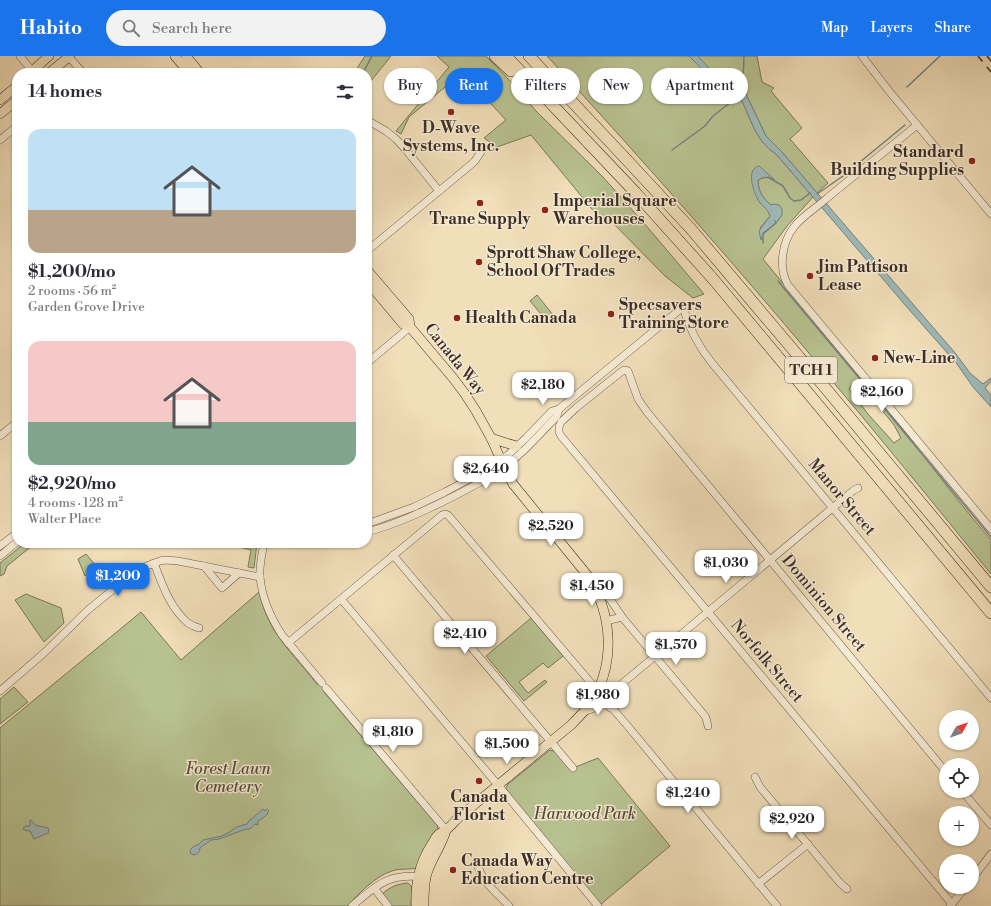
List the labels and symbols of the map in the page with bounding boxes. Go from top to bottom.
marker: D-Wave Systems, Inc. [446,107,456,117]
place label: D-Wave Systems, Inc. [403,118,499,156]
place label: Standard Building Supplies [830,142,964,180]
marker: Standard Building Supplies [967,156,977,166]
place label: Imperial Square Warehouses [552,191,677,229]
marker: Trane Supply [475,198,485,208]
marker: Imperial Square Warehouses [540,205,550,215]
place label: Trane Supply [430,209,531,229]
place label: Sprott Shaw College, School Of Trades [487,243,641,281]
marker: Sprott Shaw College, School Of Trades [474,257,484,267]
place label: Jim Pattison Lease [816,257,908,295]
marker: Jim Pattison Lease [805,271,815,281]
place label: Specsavers Training Store [619,295,729,333]
place label: Health Canada [465,308,577,328]
marker: Specsavers Training Store [606,309,616,319]
marker: Health Canada [452,313,462,323]
street label: Canada Way [420,319,490,399]
place label: New-Line [883,348,956,368]
marker: New-Line [870,353,880,363]
road number: TCH 1 [785,357,837,383]
pin: $2,180 [510,372,576,406]
pin: $2,160 [849,379,915,413]
street label: Manor Street [804,454,880,540]
pin: $2,640 [453,456,519,490]
pin: $2,520 [518,513,584,547]
pin: $1,030 [693,550,759,584]
street label: Dominion Street [778,550,871,656]
pin: $1,200 [85,563,151,597]
pin: $1,450 [559,573,625,607]
street label: Norfolk Street [726,615,808,707]
pin: $2,410 [432,621,498,655]
pin: $1,570 [643,632,709,666]
pin: $1,980 [565,682,631,716]
north arrow [939,710,979,750]
pin: $1,810 [360,719,426,753]
pin: $1,500 [474,731,540,765]
park label: Forest Lawn Cemetery [185,759,272,797]
marker: Canada Florist [474,776,484,786]
pin: $1,240 [655,780,721,814]
place label: Canada Florist [450,787,508,825]
park label: Harwood Park [533,804,636,824]
pin: $2,920 [759,806,825,840]
place label: Canada Way Education Centre [461,851,594,889]
marker: Canada Way Education Centre [448,865,458,875]

